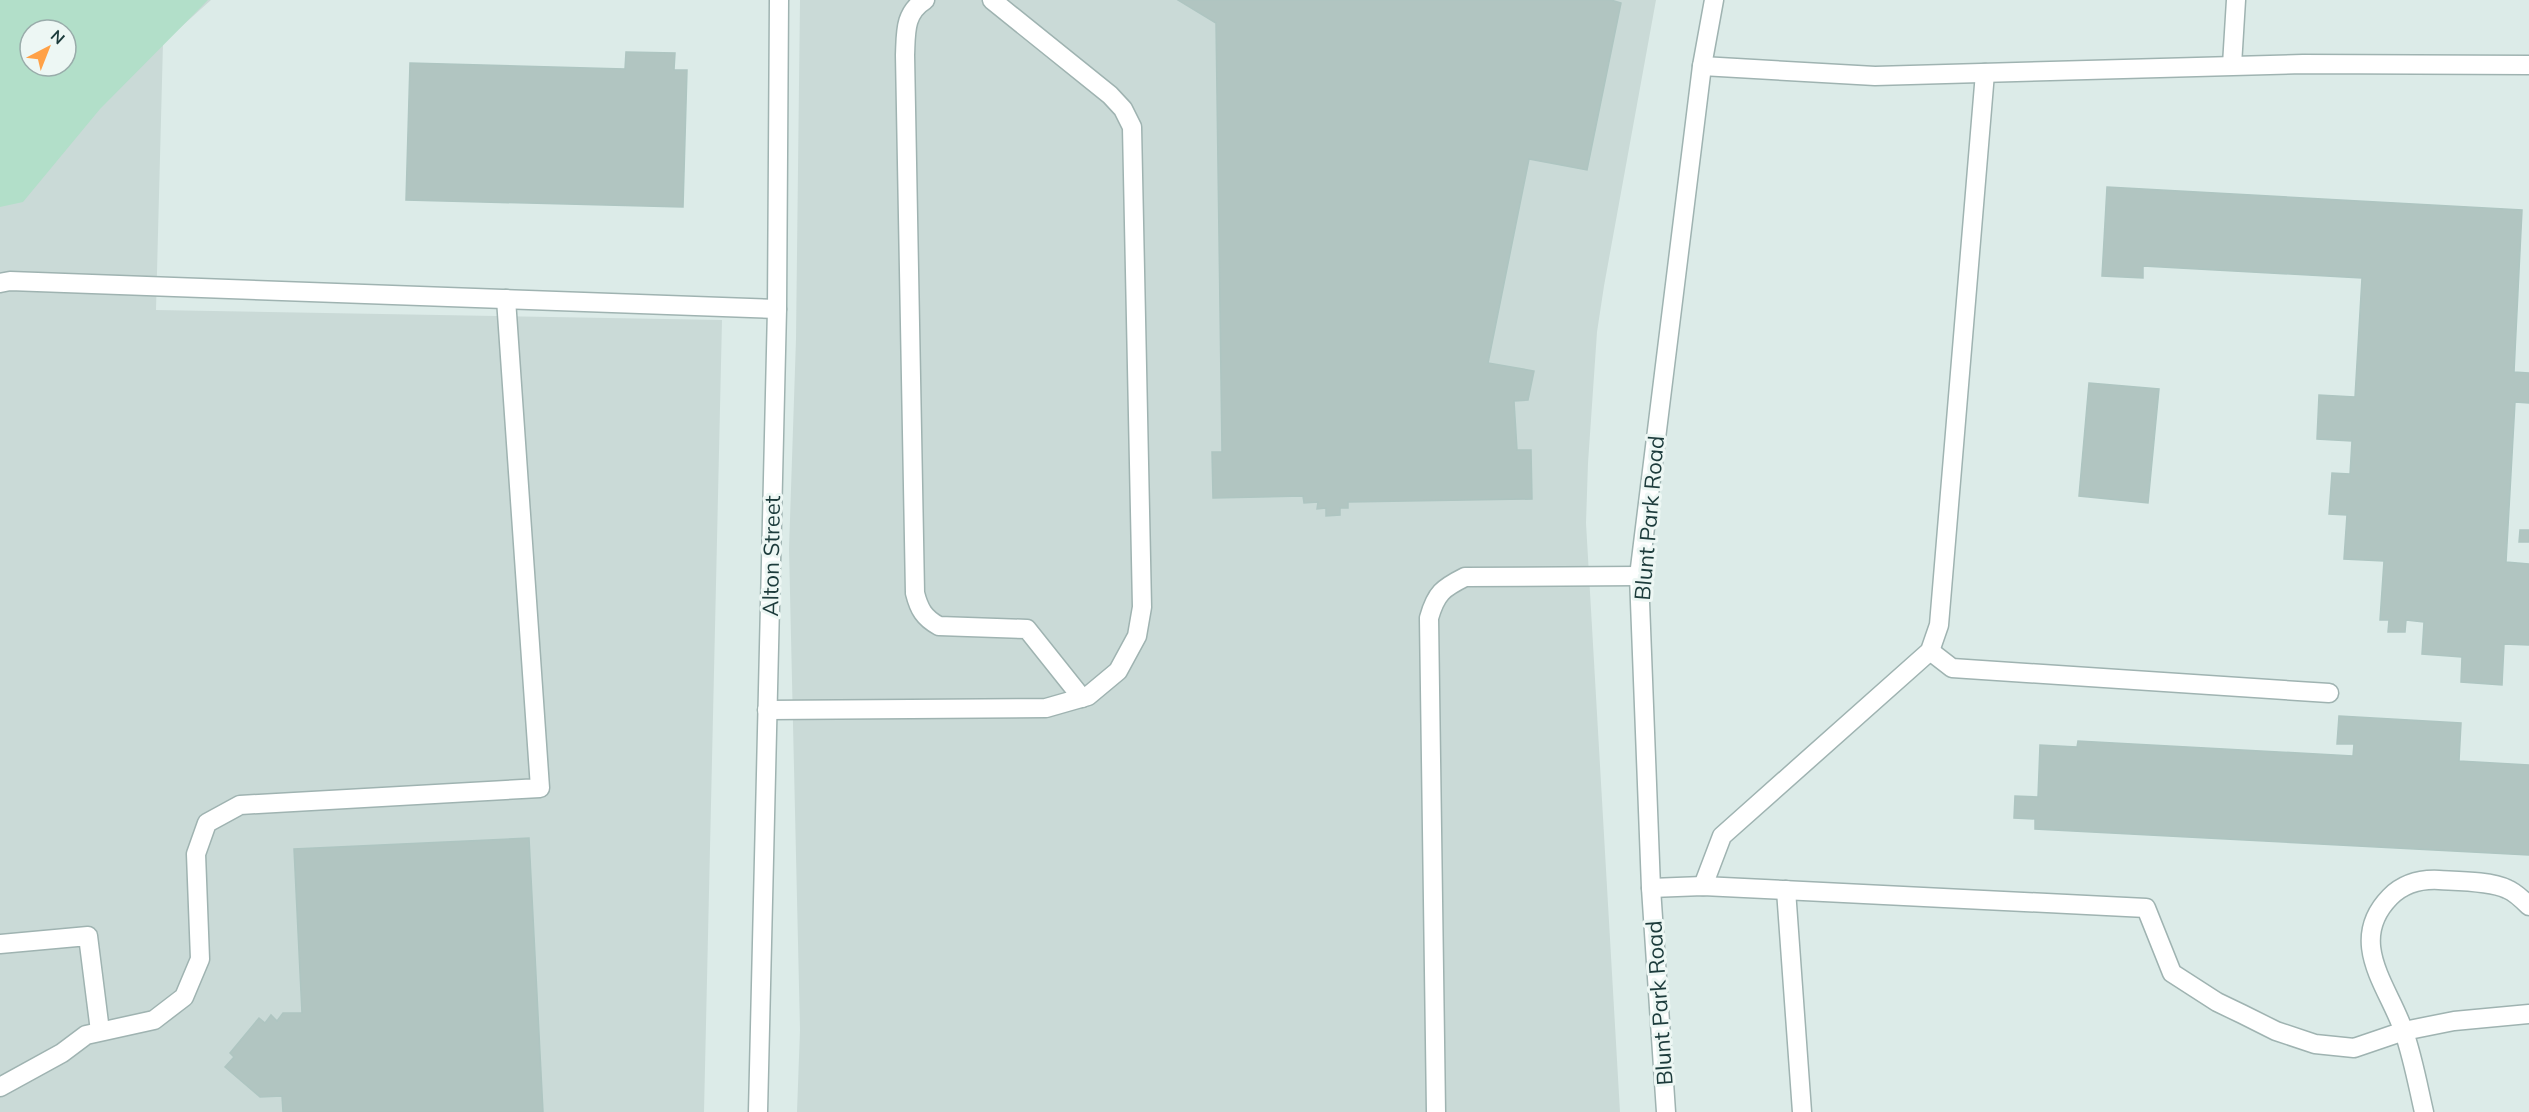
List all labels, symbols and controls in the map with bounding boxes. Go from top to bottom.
north arrow [18,18,78,78]
text: N [47,25,69,48]
street label: Blunt Park Road [1628,434,1670,602]
street label: Alton Street [756,495,786,617]
street label: Blunt Park Road [1639,920,1679,1086]

